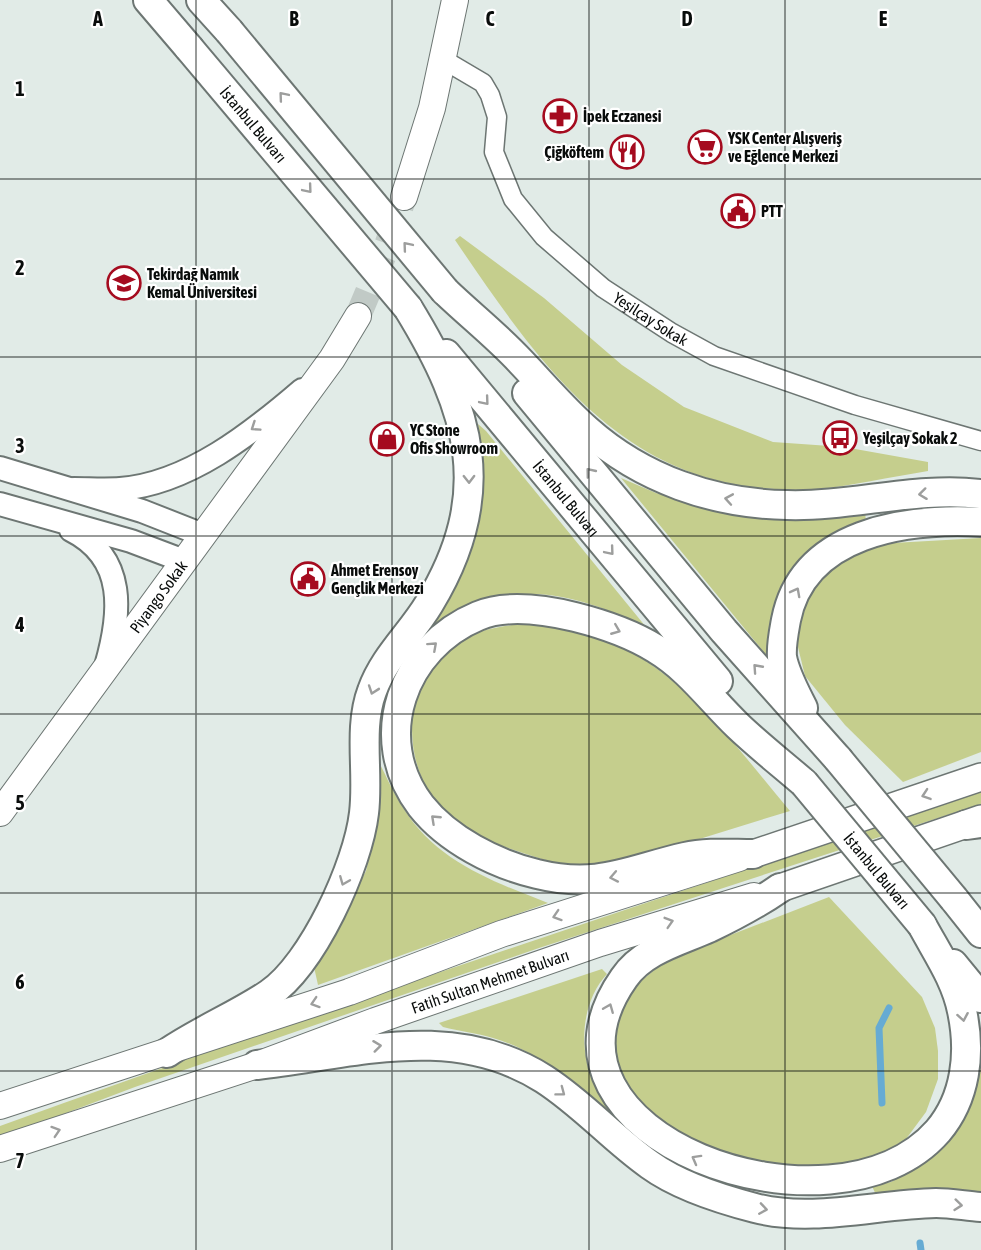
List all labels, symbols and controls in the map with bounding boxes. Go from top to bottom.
text: A [92,7,103,30]
text: B [289,7,299,30]
text: C [486,7,495,30]
text: D [681,7,693,30]
text: E [879,7,888,30]
text: 1 [15,77,25,100]
street label: İstanbul Bulvarı [217,83,290,166]
one-way arrow [279,92,290,103]
pharmacy icon: İpek Eczanesi [542,98,578,134]
place label: İpek Eczanesi [583,107,662,125]
supermarket icon: YSK Center Alışveriş ve Eğlence Merkezi [687,129,723,165]
place label: YSK Center Alışveriş ve Eğlence Merkezi [727,129,842,165]
restaurant icon: Çiğköftem [609,134,645,170]
place label: Çiğköftem [544,143,604,161]
one-way arrow [300,182,311,193]
public building icon: PTT [720,193,756,229]
place label: PTT [761,202,784,220]
one-way arrow [404,242,415,253]
text: 2 [15,256,25,279]
school or university icon: Tekirdağ Namık Kemal Üniversitesi [106,265,142,301]
place label: Tekirdağ Namık Kemal Üniversitesi [147,265,257,301]
street label: Yeşilçay Sokak [610,288,691,349]
one-way arrow [478,394,489,405]
one-way arrow [250,420,261,431]
bus stop icon: Yeşilçay Sokak 2 [822,420,858,456]
shop icon: YC Stone Ofis Showroom [369,421,405,457]
place label: YC Stone Ofis Showroom [409,421,498,457]
place label: Yeşilçay Sokak 2 [862,429,957,447]
text: 3 [15,434,25,457]
street label: İstanbul Bulvarı [530,457,603,540]
one-way arrow [587,467,598,478]
one-way arrow [462,474,475,483]
one-way arrow [918,487,927,500]
one-way arrow [724,493,733,505]
one-way arrow [603,544,614,555]
street label: Piyango Sokak [126,557,191,636]
public building icon: Ahmet Erensoy Gençlik Merkezi [290,561,326,597]
place label: Ahmet Erensoy Gençlik Merkezi [330,561,424,597]
one-way arrow [789,588,800,598]
text: 4 [14,613,25,636]
one-way arrow [609,623,620,635]
one-way arrow [426,642,437,653]
one-way arrow [753,664,764,675]
one-way arrow [368,684,380,695]
one-way arrow [921,788,932,801]
text: 5 [15,791,25,814]
one-way arrow [431,815,441,826]
street label: İstanbul Bulvarı [840,829,914,912]
one-way arrow [609,870,619,883]
one-way arrow [339,875,351,886]
one-way arrow [552,909,563,921]
one-way arrow [663,917,674,929]
street label: Fatih Sultan Mehmet Bulvarı [409,945,571,1017]
text: 6 [15,970,25,993]
one-way arrow [310,996,321,1009]
one-way arrow [602,1003,614,1014]
one-way arrow [956,1011,969,1021]
one-way arrow [372,1041,381,1053]
one-way arrow [555,1085,566,1096]
one-way arrow [50,1126,61,1138]
text: 7 [15,1149,25,1172]
one-way arrow [692,1155,702,1166]
one-way arrow [953,1198,962,1211]
one-way arrow [759,1202,768,1214]

